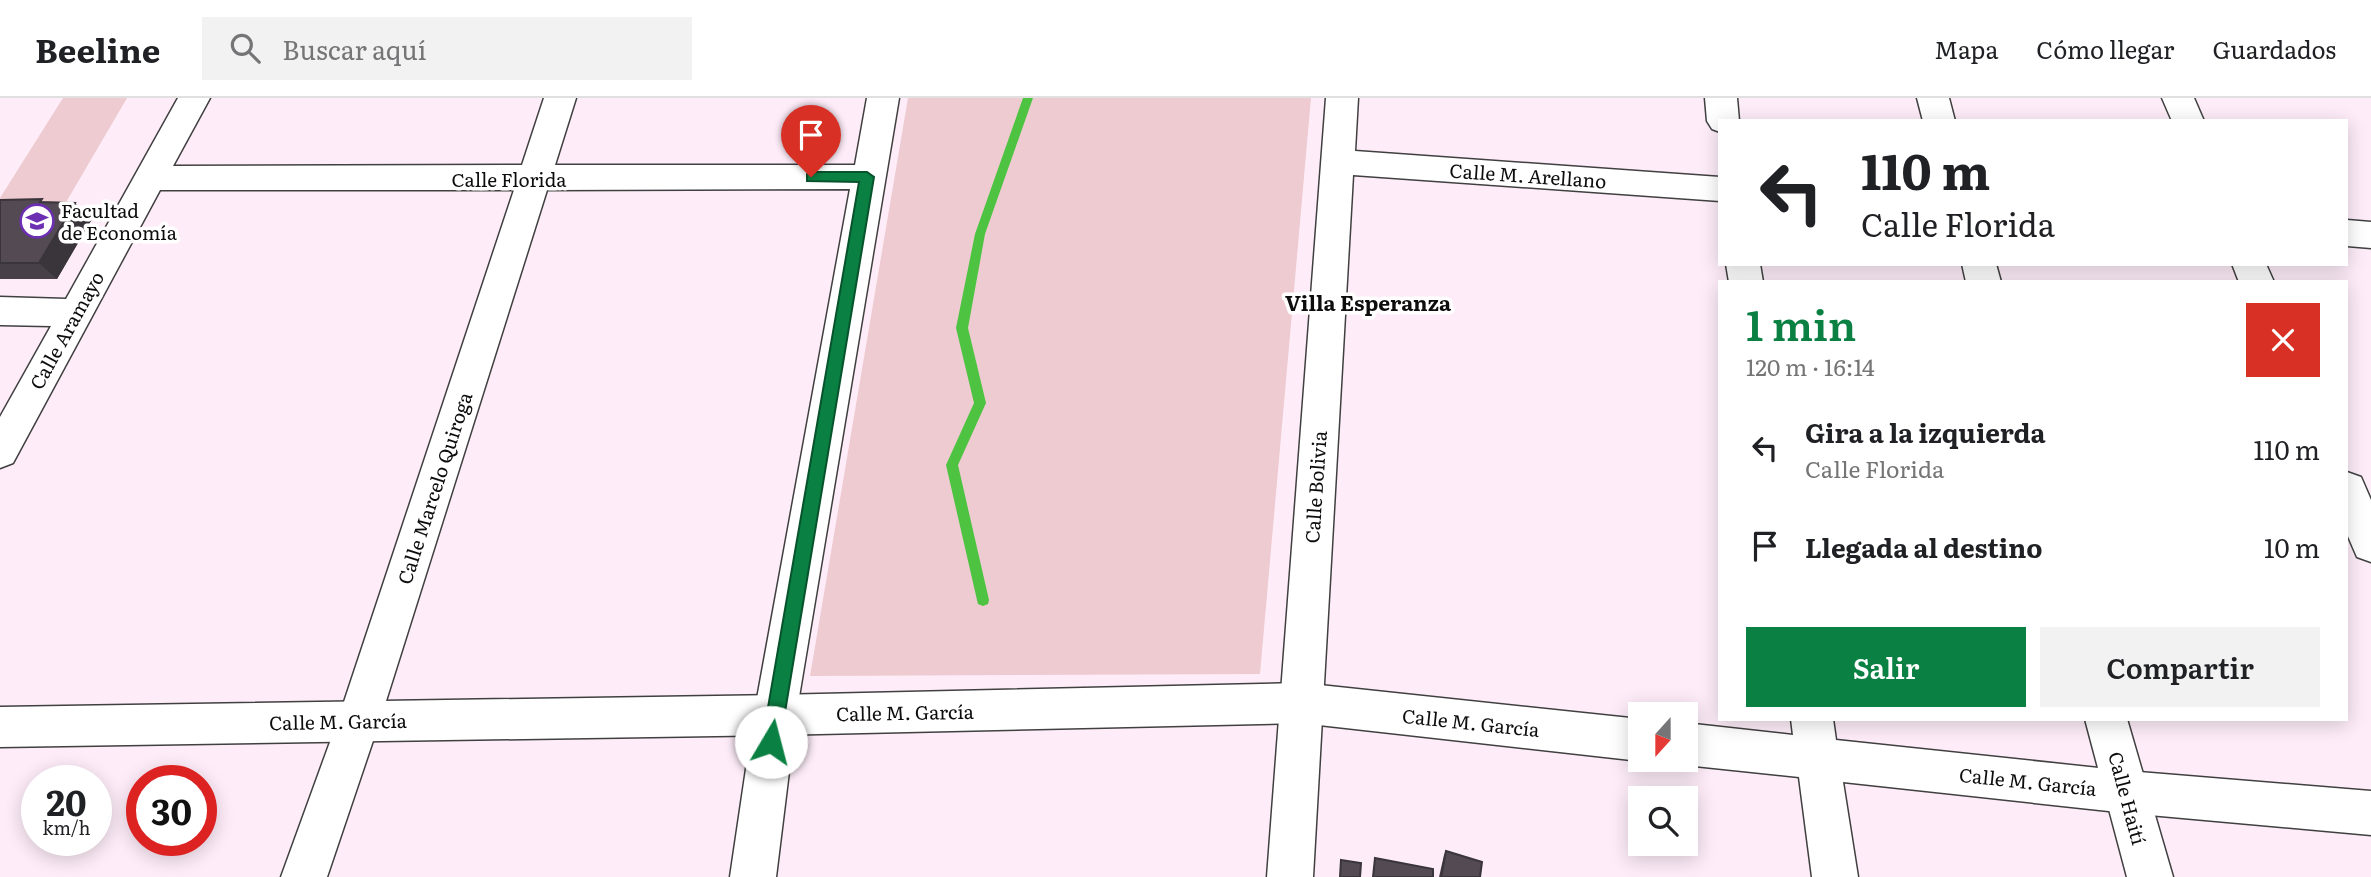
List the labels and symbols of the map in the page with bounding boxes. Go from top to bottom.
pin [781,105,841,177]
street label: Calle M. Arellano [1449,156,1607,194]
street label: Calle Florida [451,165,567,193]
place label: Facultad de Economía [61,196,178,246]
school or university icon: Facultad de Economía [18,202,56,240]
street label: Calle Aramayo [22,266,110,394]
district label: Villa Esperanza [1285,286,1452,317]
street label: Calle Marcelo Quiroga [390,388,479,588]
street label: Calle Bolivia [1297,429,1333,544]
street label: Calle M. García [836,697,975,727]
street label: Calle M. García [1401,701,1542,743]
north arrow [1628,702,1698,772]
position arrow [734,705,808,779]
street label: Calle M. García [269,706,408,736]
street label: Calle Haití [2102,748,2154,848]
street label: Calle M. García [1958,760,2099,802]
speed limit sign: 30 [126,765,217,856]

